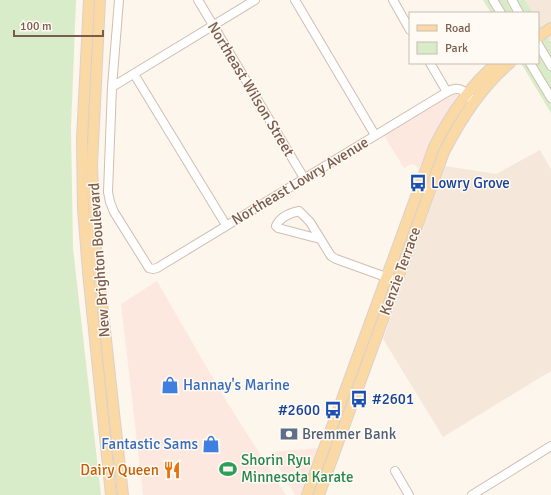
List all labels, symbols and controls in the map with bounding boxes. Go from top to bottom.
scale bar [14,12,103,38]
legend [409,12,539,64]
text: 100 m [20,19,52,34]
street label: Northeast Wilson Street [204,19,298,159]
text: Road [445,21,471,36]
text: Park [445,41,468,56]
street label: Northeast Lowry Avenue [228,133,372,229]
bus stop icon: Lowry Grove [408,173,428,193]
place label: Lowry Grove [431,174,510,192]
street label: New Brighton Boulevard [85,182,113,338]
street label: Kenzie Terrace [376,224,424,318]
shop icon: Hannay's Marine [160,375,180,395]
place label: Hannay's Marine [183,376,290,394]
bus stop icon: #2601 [349,389,369,409]
place label: #2601 [372,390,414,408]
bus stop icon: #2600 [323,400,343,420]
place label: #2600 [278,401,320,419]
bank icon: Bremmer Bank [279,424,299,444]
place label: Bremmer Bank [302,425,397,443]
shop icon: Fantastic Sams [201,434,221,454]
place label: Fantastic Sams [101,435,198,453]
place label: Shorin Ryu Minnesota Karate [241,451,353,486]
sports icon: Shorin Ryu Minnesota Karate [218,459,238,479]
restaurant icon: Dairy Queen [162,460,182,480]
place label: Dairy Queen [80,461,159,479]

